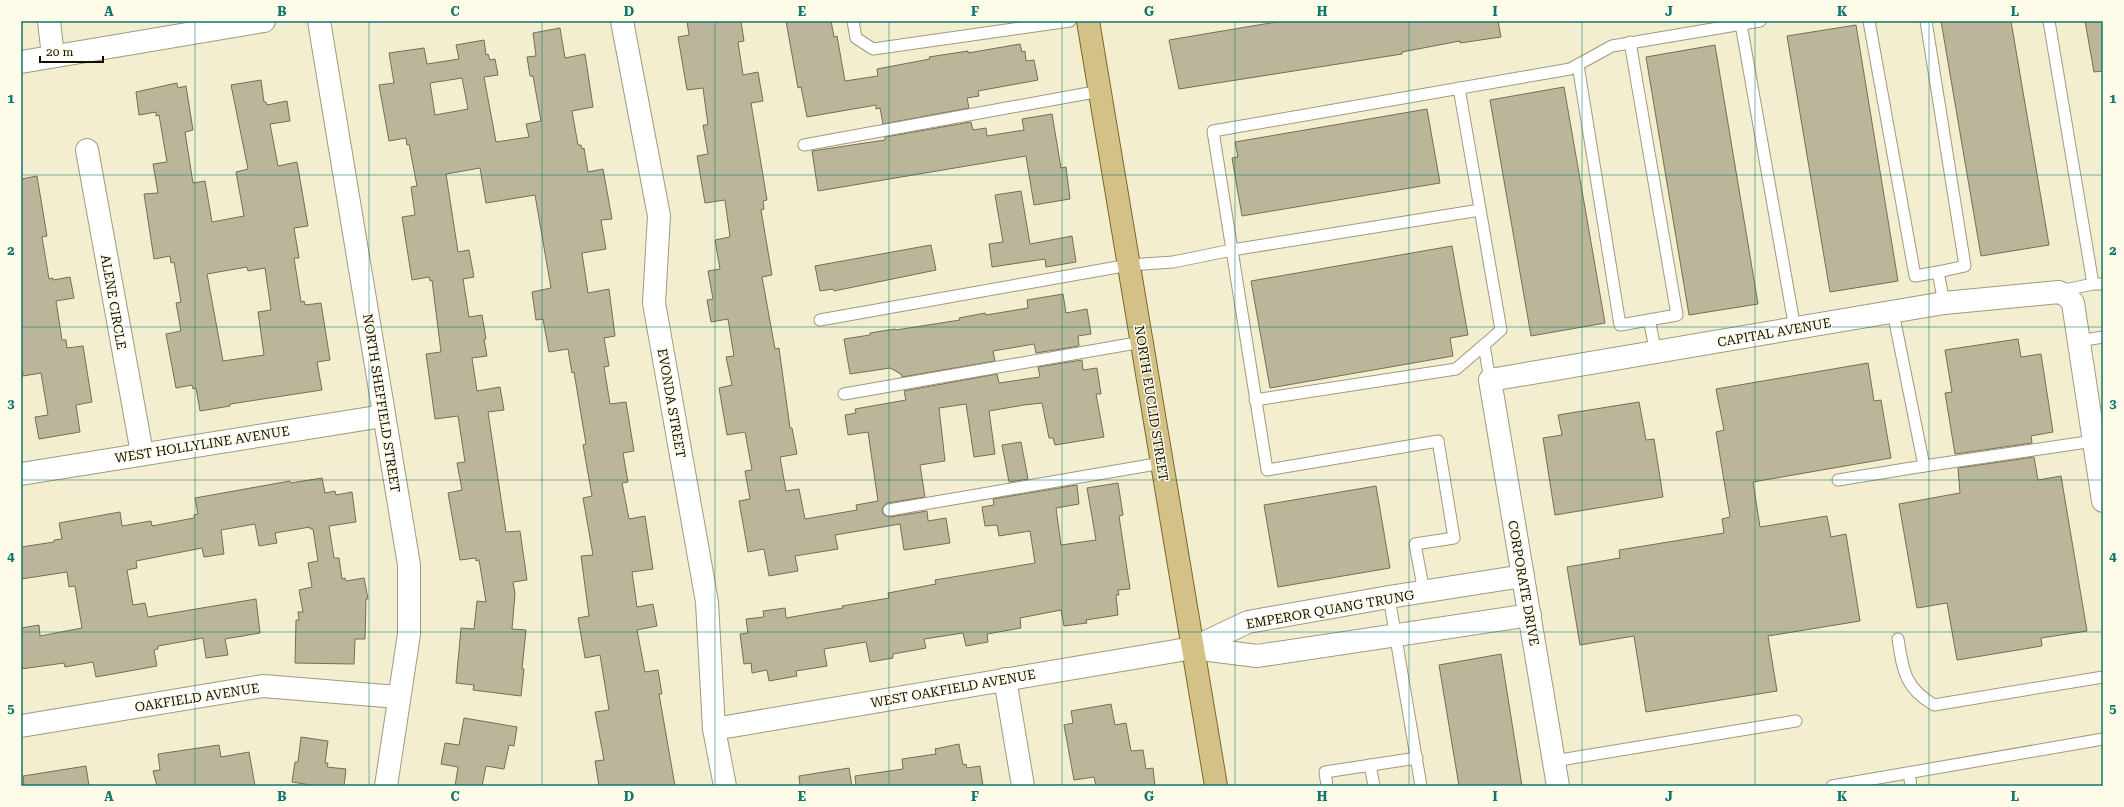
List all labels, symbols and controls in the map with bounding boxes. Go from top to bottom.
text: A [104,4,114,19]
text: B [277,4,287,19]
text: C [450,4,460,19]
text: D [624,4,634,19]
text: E [798,4,806,19]
text: F [971,4,979,19]
text: G [1144,4,1154,19]
text: H [1317,4,1328,19]
text: I [1492,4,1498,19]
text: J [1665,4,1673,19]
text: K [1837,4,1848,19]
text: L [2011,4,2019,19]
scale bar [40,38,103,64]
text: 20 m [46,45,73,59]
text: 1 [7,91,15,106]
text: 1 [2109,91,2117,106]
text: 2 [7,243,15,258]
text: 2 [2109,243,2117,258]
street label: ALENE CIRCLE [98,253,129,351]
street label: NORTH SHEFFIELD STREET [360,313,403,494]
street label: CAPITAL AVENUE [1716,315,1832,350]
street label: NORTH EUCLID STREET [1132,324,1171,482]
street label: EVONDA STREET [654,347,689,459]
text: 3 [7,396,15,411]
text: 3 [2109,396,2117,411]
street label: WEST HOLLYLINE AVENUE [114,423,291,466]
street label: CORPORATE DRIVE [1505,519,1542,647]
text: 4 [7,549,15,564]
text: 4 [2109,549,2117,564]
street label: EMPEROR QUANG TRUNG [1245,587,1415,632]
street label: WEST OAKFIELD AVENUE [869,667,1037,710]
street label: OAKFIELD AVENUE [134,680,260,715]
text: 5 [7,701,15,716]
text: 5 [2109,701,2117,716]
text: A [104,789,114,804]
text: B [277,789,287,804]
text: C [450,789,460,804]
text: D [624,789,634,804]
text: E [798,789,806,804]
text: F [971,789,979,804]
text: G [1144,789,1154,804]
text: H [1317,789,1328,804]
text: I [1492,789,1498,804]
text: J [1665,789,1673,804]
text: K [1837,789,1848,804]
text: L [2011,789,2019,804]

